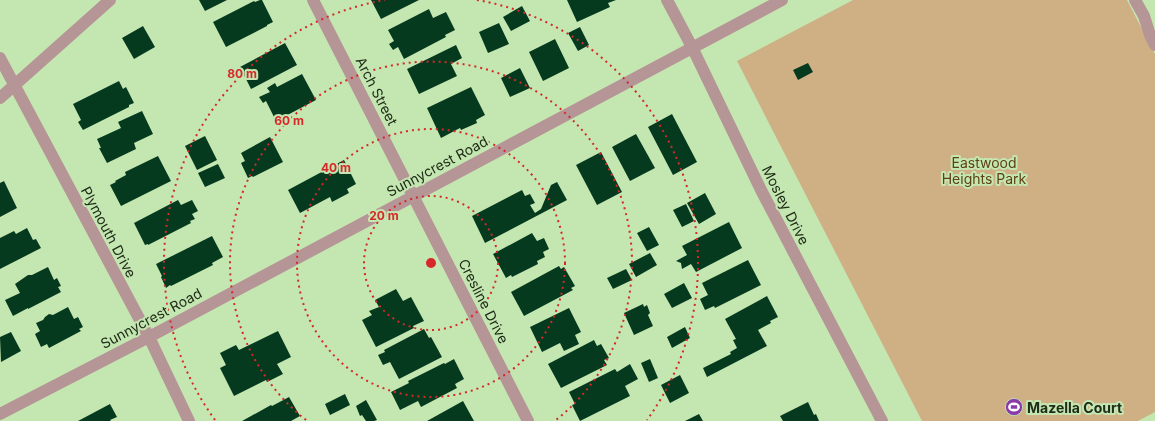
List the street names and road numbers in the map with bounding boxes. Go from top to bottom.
street label: Arch Street [353,54,402,128]
street label: Sunnycrest Road [384,132,490,200]
street label: Mosley Drive [759,163,813,247]
street label: Plymouth Drive [78,184,140,280]
street label: Cresline Drive [455,256,513,346]
street label: Sunnycrest Road [98,284,204,352]

